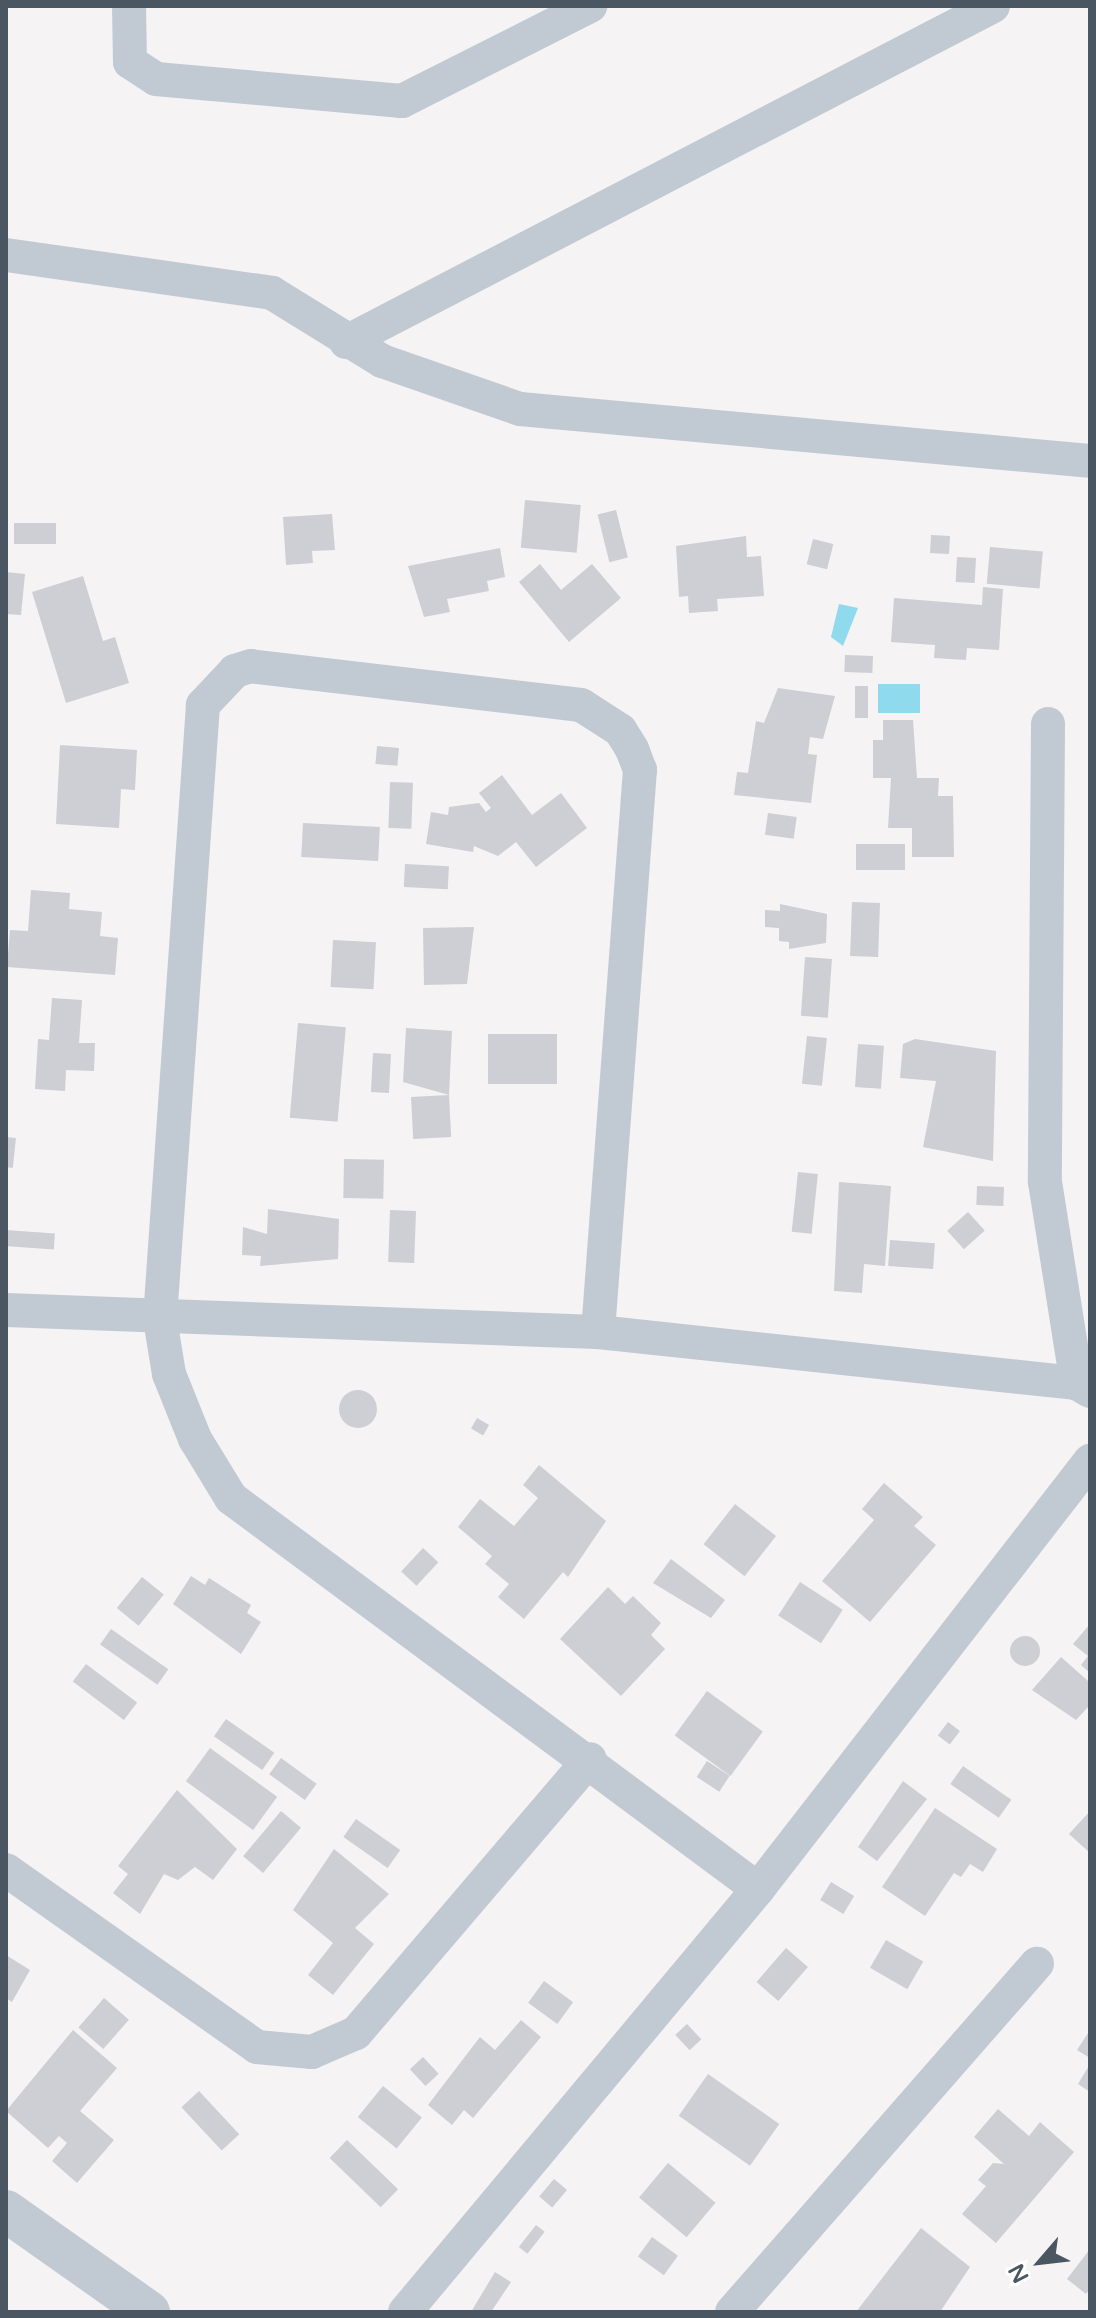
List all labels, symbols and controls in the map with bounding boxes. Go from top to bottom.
north arrow [1000,2222,1080,2302]
text: N [1003,2259,1034,2287]

